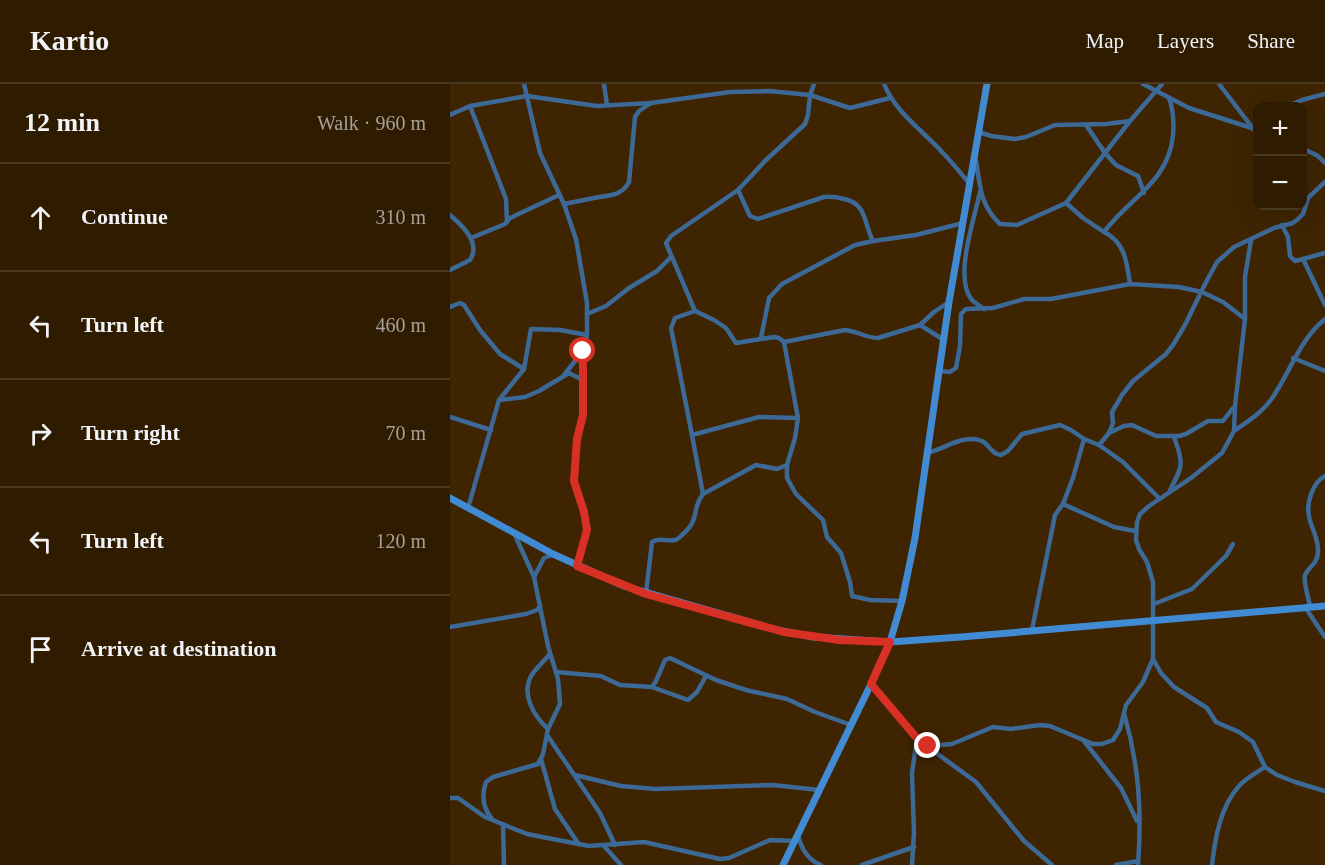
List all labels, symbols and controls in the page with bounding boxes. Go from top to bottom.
text: Kartio [30,25,109,56]
text: Map [1086,29,1124,53]
text: Layers [1157,29,1214,53]
text: Share [1247,29,1295,53]
map controls [1253,102,1307,210]
button: + [1253,102,1307,156]
text: 12 min [24,108,100,137]
text: Walk · 960 m [317,112,426,134]
button: − [1253,156,1307,210]
icon: ahead [24,201,57,234]
text: Continue [81,204,168,229]
text: 310 m [375,206,426,228]
icon: left [24,309,57,342]
text: Turn left [81,312,164,337]
text: 460 m [375,314,426,336]
route start [569,337,595,363]
icon: right [24,417,57,450]
text: Turn right [81,420,180,445]
text: 70 m [385,422,426,444]
icon: left [24,525,57,558]
text: Turn left [81,528,164,553]
text: 120 m [375,530,426,552]
icon: arrive [24,633,57,666]
text: Arrive at destination [81,636,277,661]
route end [914,732,940,758]

